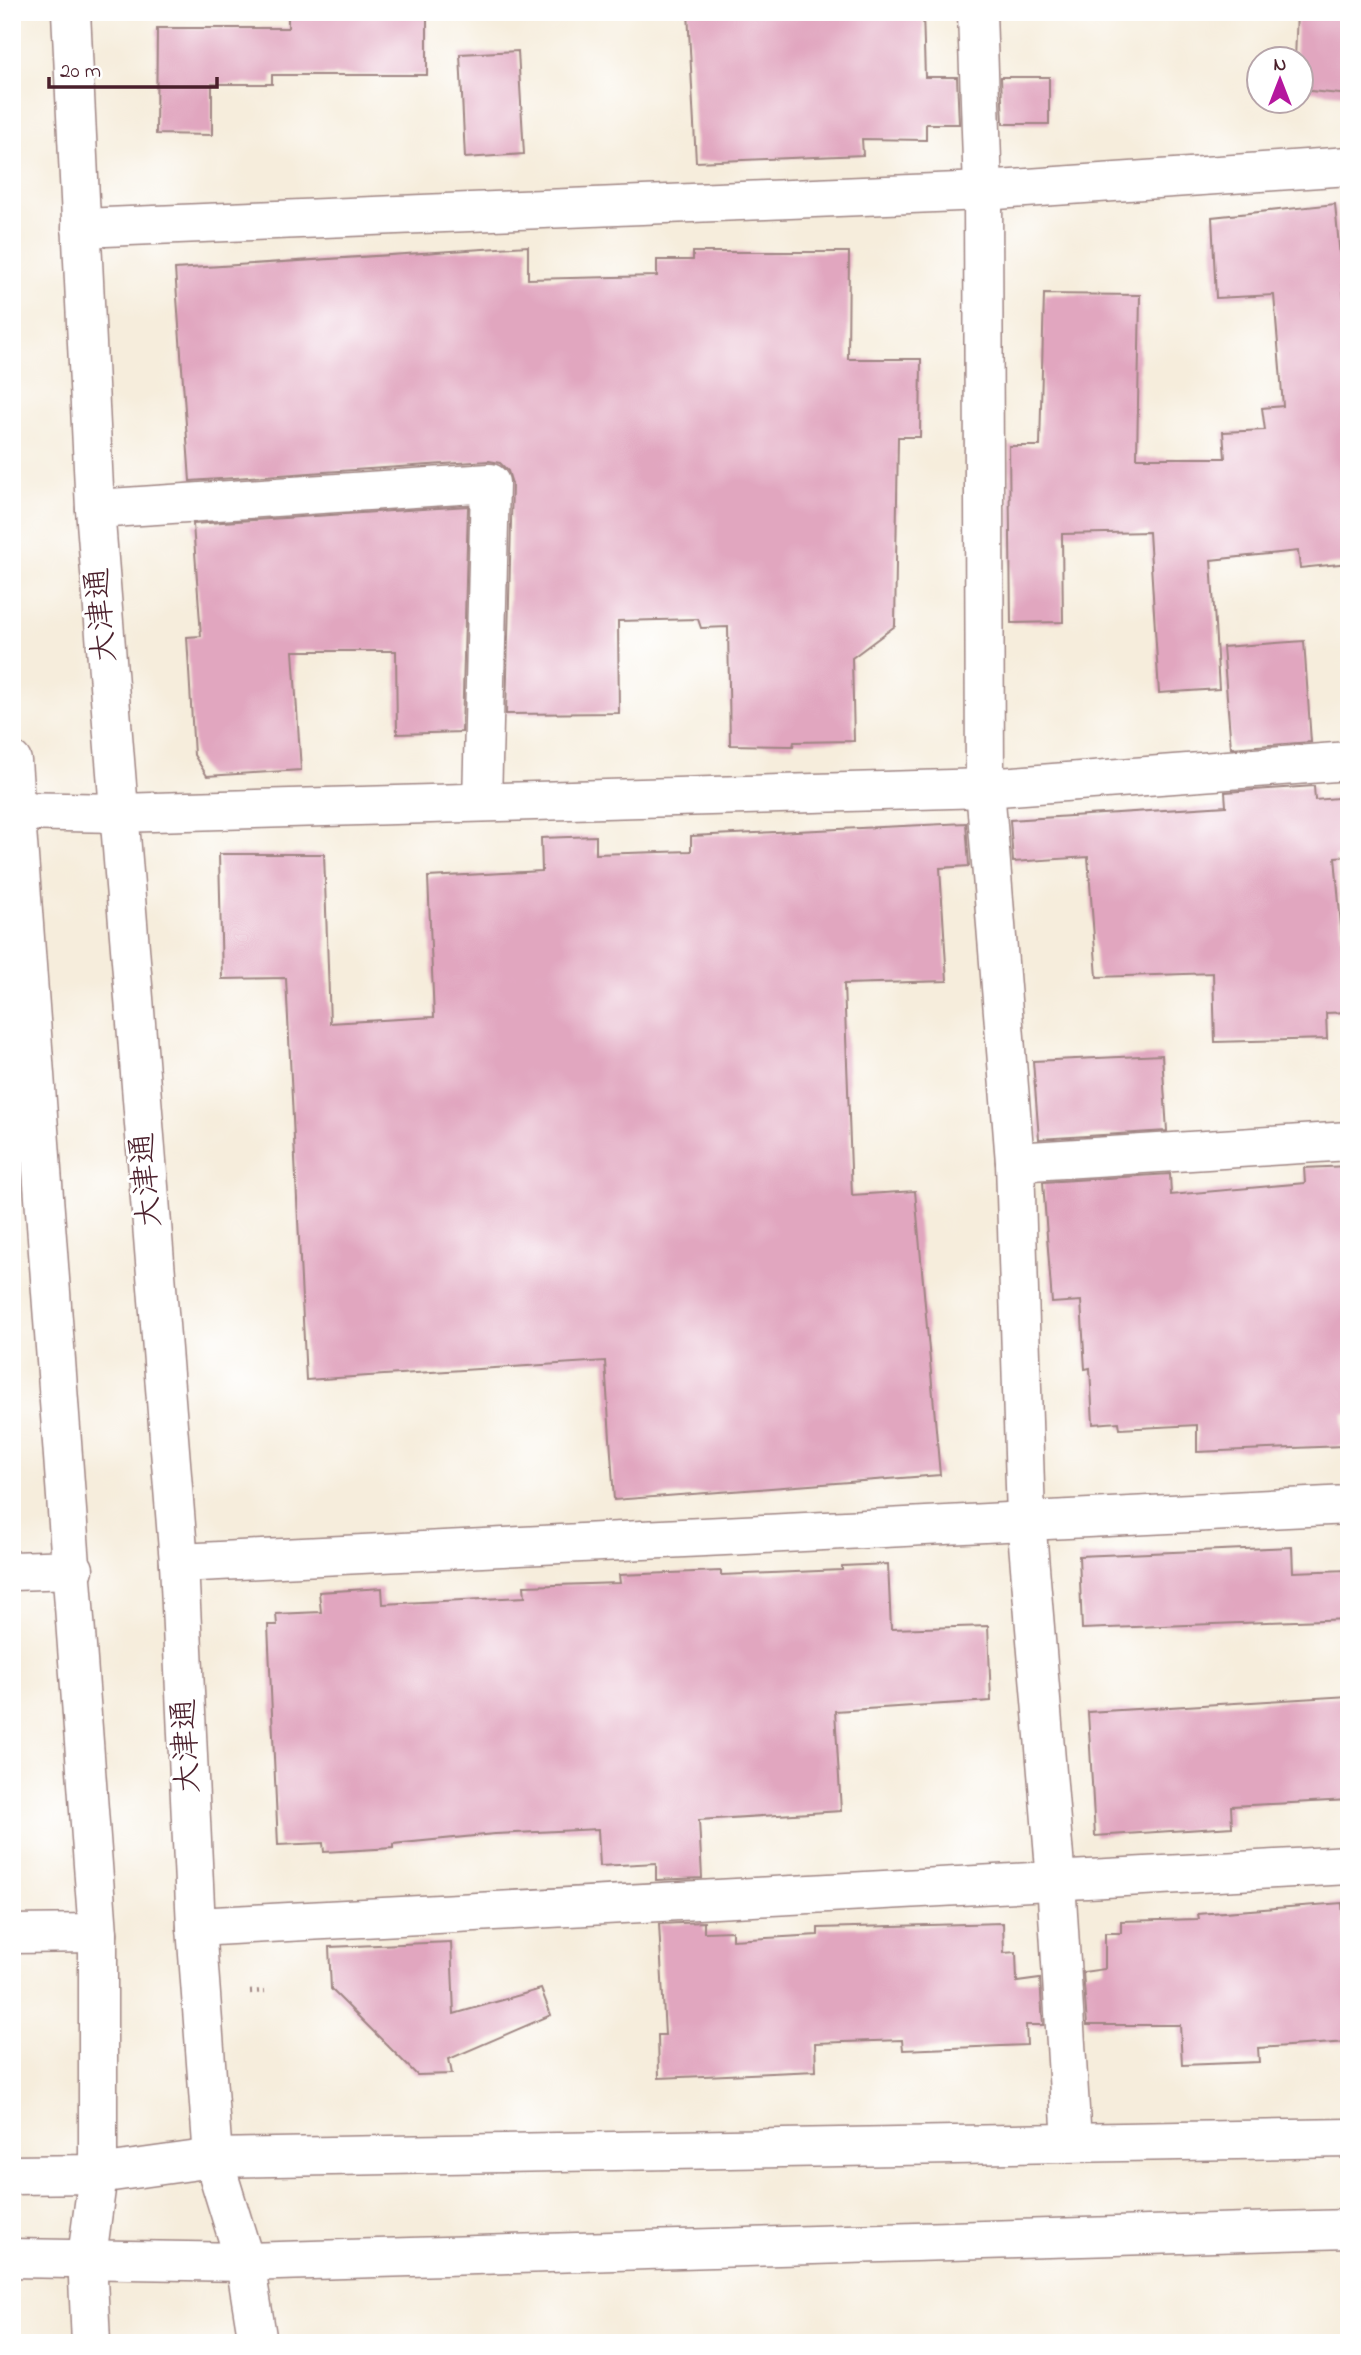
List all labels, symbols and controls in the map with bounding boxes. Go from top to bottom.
scale bar [49,46,217,90]
north arrow [1246,46,1316,116]
text: N [1274,52,1287,79]
text: 20 m [60,57,101,87]
street label: 大津通 [75,565,131,665]
street label: 大津通 [120,1130,176,1230]
street label: 大津通 [162,1697,214,1795]

